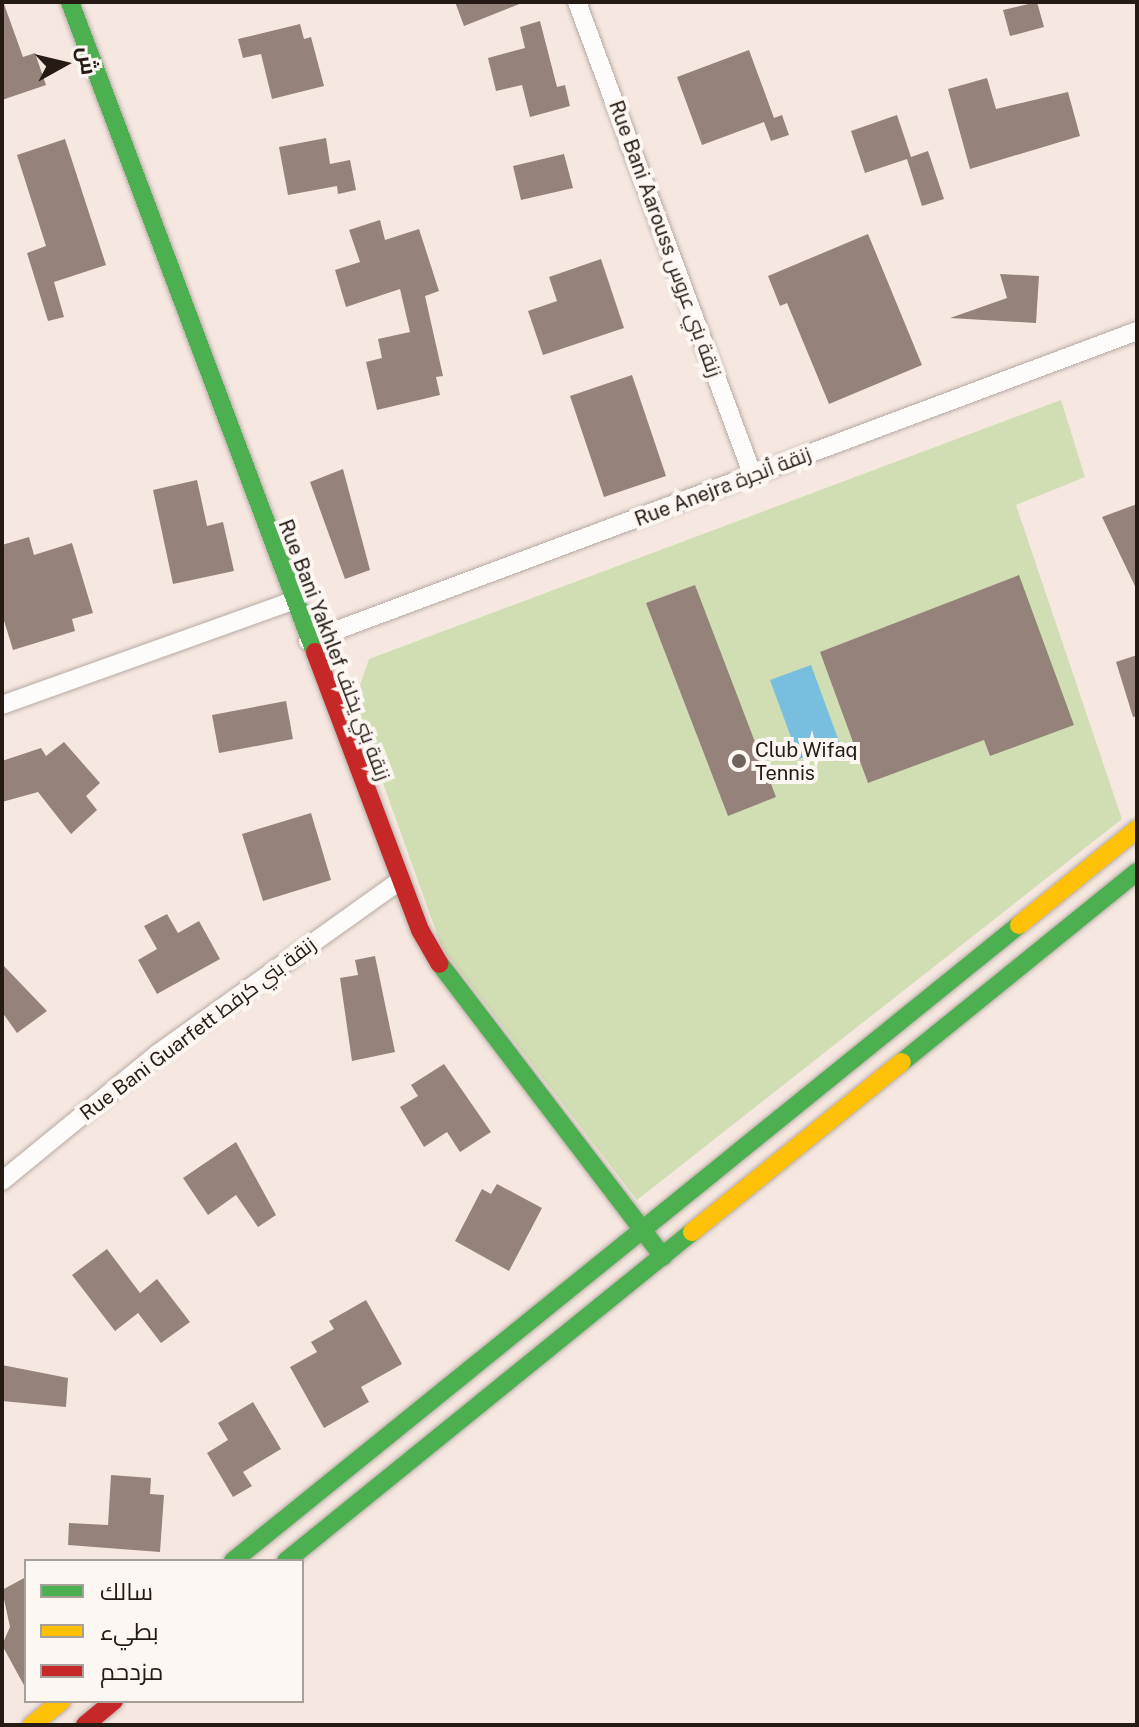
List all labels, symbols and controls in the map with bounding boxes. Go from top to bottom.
north arrow [24,24,104,104]
text: ش [73,45,103,76]
street label: Rue Bani Aarouss زنقة بني عروس [604,97,726,381]
street label: Rue Anejra زنقة أنجرة [631,442,815,532]
street label: Rue Bani Yakhlef زنقة بني يخلف [273,516,395,784]
place label: Club Wifaq Tennis [755,738,858,785]
marker: Club Wifaq Tennis [730,752,748,770]
street label: Rue Bani Guarfett زنقة بني كرفط [75,932,321,1126]
legend [24,1559,304,1703]
text: سالك [100,1577,153,1605]
text: بطيء [100,1617,159,1645]
text: مزدحم [100,1657,163,1685]

